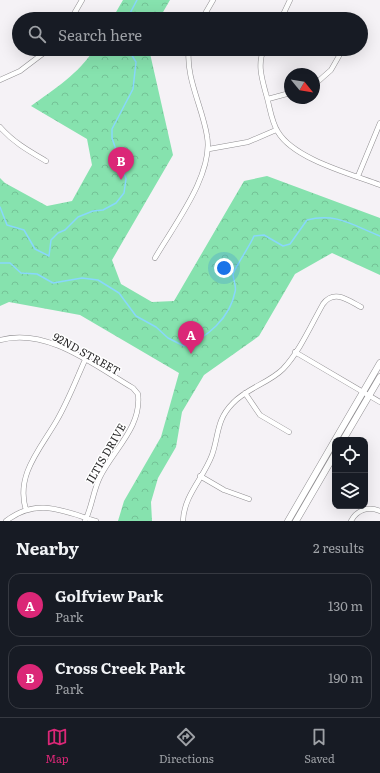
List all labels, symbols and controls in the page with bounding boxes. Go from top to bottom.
search box [12,12,368,56]
icon: search [26,23,48,45]
text: Search here [58,23,142,46]
north arrow [284,68,320,104]
pin: B [108,147,134,180]
your location [214,258,234,278]
pin: A [178,321,204,354]
street label: 92ND STREET [50,328,124,378]
street label: ILTIS DRIVE [81,420,129,486]
map controls [332,437,368,509]
button: locate [332,437,368,473]
button: layers [332,473,368,509]
text: Nearby [16,535,79,560]
text: 2 results [313,538,364,557]
text: Golfview Park [55,584,163,607]
text: A [25,596,35,615]
text: 130 m [328,596,363,615]
text: Park [55,607,84,626]
text: Cross Creek Park [55,656,185,679]
text: B [26,668,34,687]
text: 190 m [328,668,363,687]
text: Park [55,679,84,698]
tab: Map [45,726,69,766]
tab: Directions [159,726,214,766]
tab: Saved [304,726,335,766]

